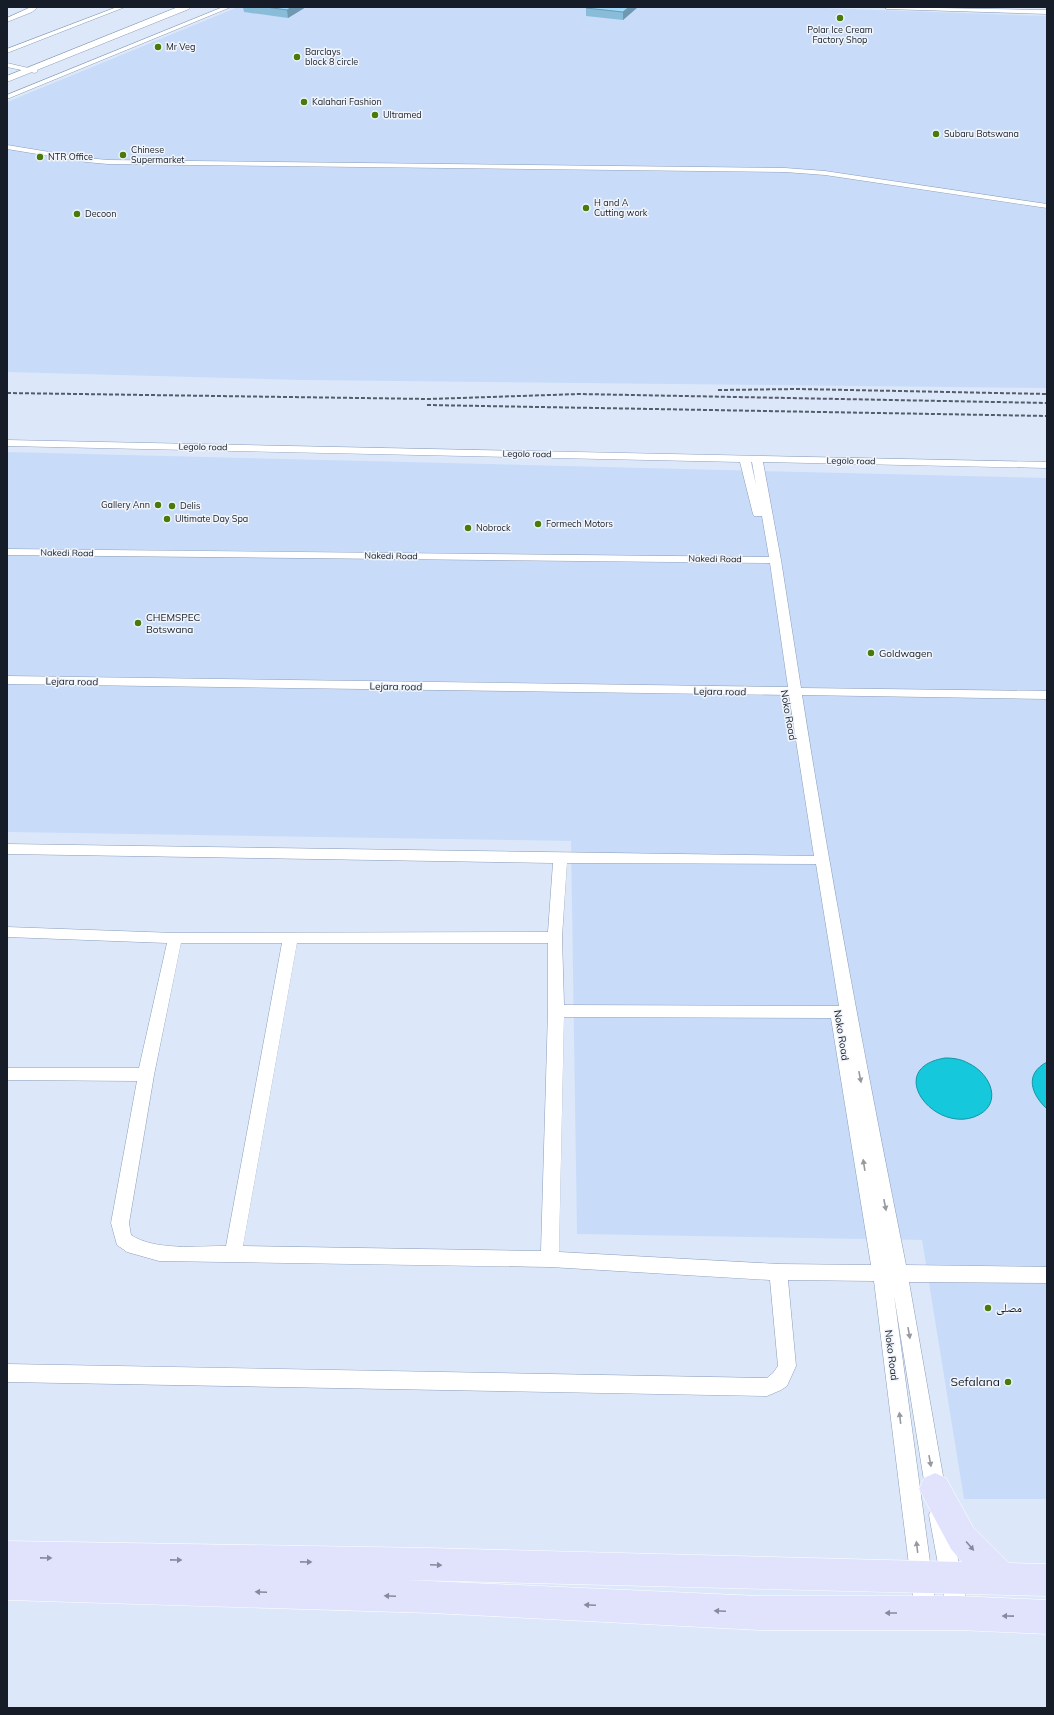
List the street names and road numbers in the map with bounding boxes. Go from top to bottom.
street label: Legolo road [178,441,228,452]
street label: Legolo road [502,448,552,459]
street label: Legolo road [826,455,876,466]
street label: Nakedi Road [40,547,94,558]
street label: Nakedi Road [364,550,418,561]
street label: Nakedi Road [688,553,742,564]
street label: Lejara road [46,675,98,688]
street label: Lejara road [370,680,422,693]
street label: Lejara road [694,685,746,698]
street label: Noko Road [778,689,799,741]
street label: Noko Road [831,1009,852,1061]
street label: Noko Road [882,1329,901,1381]

